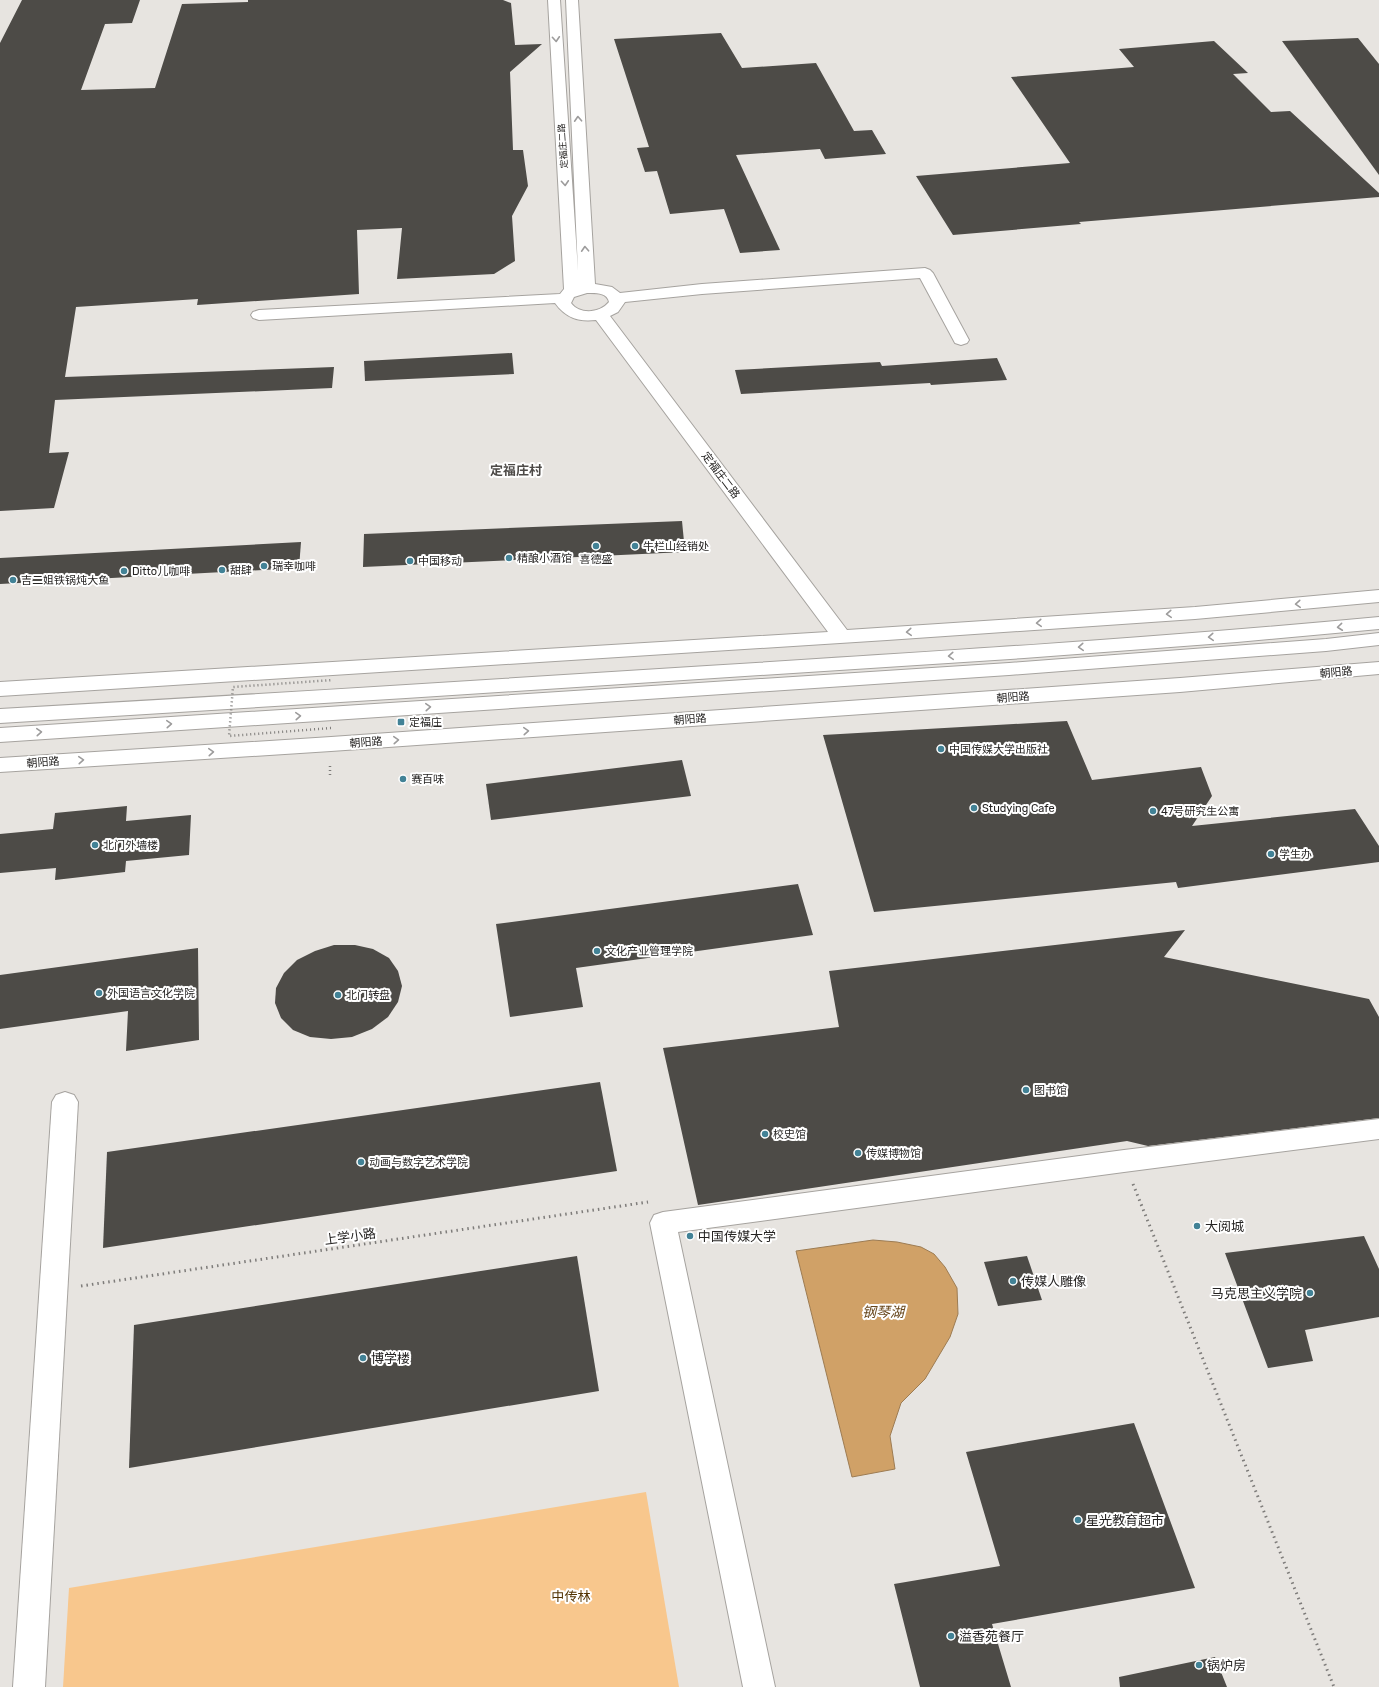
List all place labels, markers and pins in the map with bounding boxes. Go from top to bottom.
place label: 牛栏山经销处 [643,540,709,553]
marker: 喜德盛 [591,541,601,551]
marker: 牛栏山经销处 [630,541,640,551]
place label: 精酿小酒馆 [517,552,572,565]
marker: 精酿小酒馆 [504,553,514,563]
place label: 喜德盛 [580,553,613,566]
place label: 中国移动 [418,555,462,568]
marker: 中国移动 [405,556,415,566]
place label: 瑞幸咖啡 [272,560,316,573]
marker: 瑞幸咖啡 [259,561,269,571]
place label: 甜肆 [230,564,252,577]
place label: Ditto儿咖啡 [132,565,190,578]
marker: 甜肆 [217,565,227,575]
marker: Ditto儿咖啡 [119,566,129,576]
place label: 吉二姐铁锅炖大鱼 [21,574,109,587]
marker: 吉二姐铁锅炖大鱼 [8,575,18,585]
place label: 定福庄 [409,716,442,729]
marker: 定福庄 [396,717,406,727]
place label: 中国传媒大学出版社 [949,743,1048,756]
marker: 中国传媒大学出版社 [936,744,946,754]
place label: 赛百味 [411,773,444,786]
marker: 赛百味 [398,774,408,784]
place label: Studying Cafe [982,802,1055,815]
marker: Studying Cafe [969,803,979,813]
place label: 47号研究生公寓 [1161,805,1239,818]
marker: 47号研究生公寓 [1148,806,1158,816]
place label: 北门外墙楼 [103,839,158,852]
marker: 北门外墙楼 [90,840,100,850]
place label: 学生办 [1279,848,1312,861]
marker: 学生办 [1266,849,1276,859]
place label: 文化产业管理学院 [605,945,693,958]
marker: 文化产业管理学院 [592,946,602,956]
place label: 外国语言文化学院 [107,987,195,1000]
marker: 外国语言文化学院 [94,988,104,998]
place label: 北门转盘 [346,989,390,1002]
marker: 北门转盘 [333,990,343,1000]
place label: 图书馆 [1034,1084,1067,1097]
marker: 图书馆 [1021,1085,1031,1095]
place label: 校史馆 [773,1128,806,1141]
marker: 校史馆 [760,1129,770,1139]
place label: 传媒博物馆 [866,1147,921,1160]
marker: 传媒博物馆 [853,1148,863,1158]
place label: 动画与数字艺术学院 [369,1156,468,1169]
marker: 动画与数字艺术学院 [356,1157,366,1167]
place label: 大阅城 [1205,1219,1244,1234]
marker: 大阅城 [1192,1221,1202,1231]
place label: 中国传媒大学 [698,1229,776,1244]
marker: 中国传媒大学 [685,1231,695,1241]
place label: 传媒人雕像 [1021,1274,1086,1289]
marker: 传媒人雕像 [1008,1276,1018,1286]
place label: 马克思主义学院 [1211,1286,1302,1301]
marker: 马克思主义学院 [1305,1288,1315,1298]
place label: 博学楼 [371,1351,410,1366]
marker: 博学楼 [358,1353,368,1363]
place label: 星光教育超市 [1086,1513,1164,1528]
marker: 星光教育超市 [1073,1515,1083,1525]
place label: 溢香苑餐厅 [959,1629,1024,1644]
marker: 溢香苑餐厅 [946,1631,956,1641]
place label: 锅炉房 [1207,1658,1246,1673]
marker: 锅炉房 [1194,1660,1204,1670]

